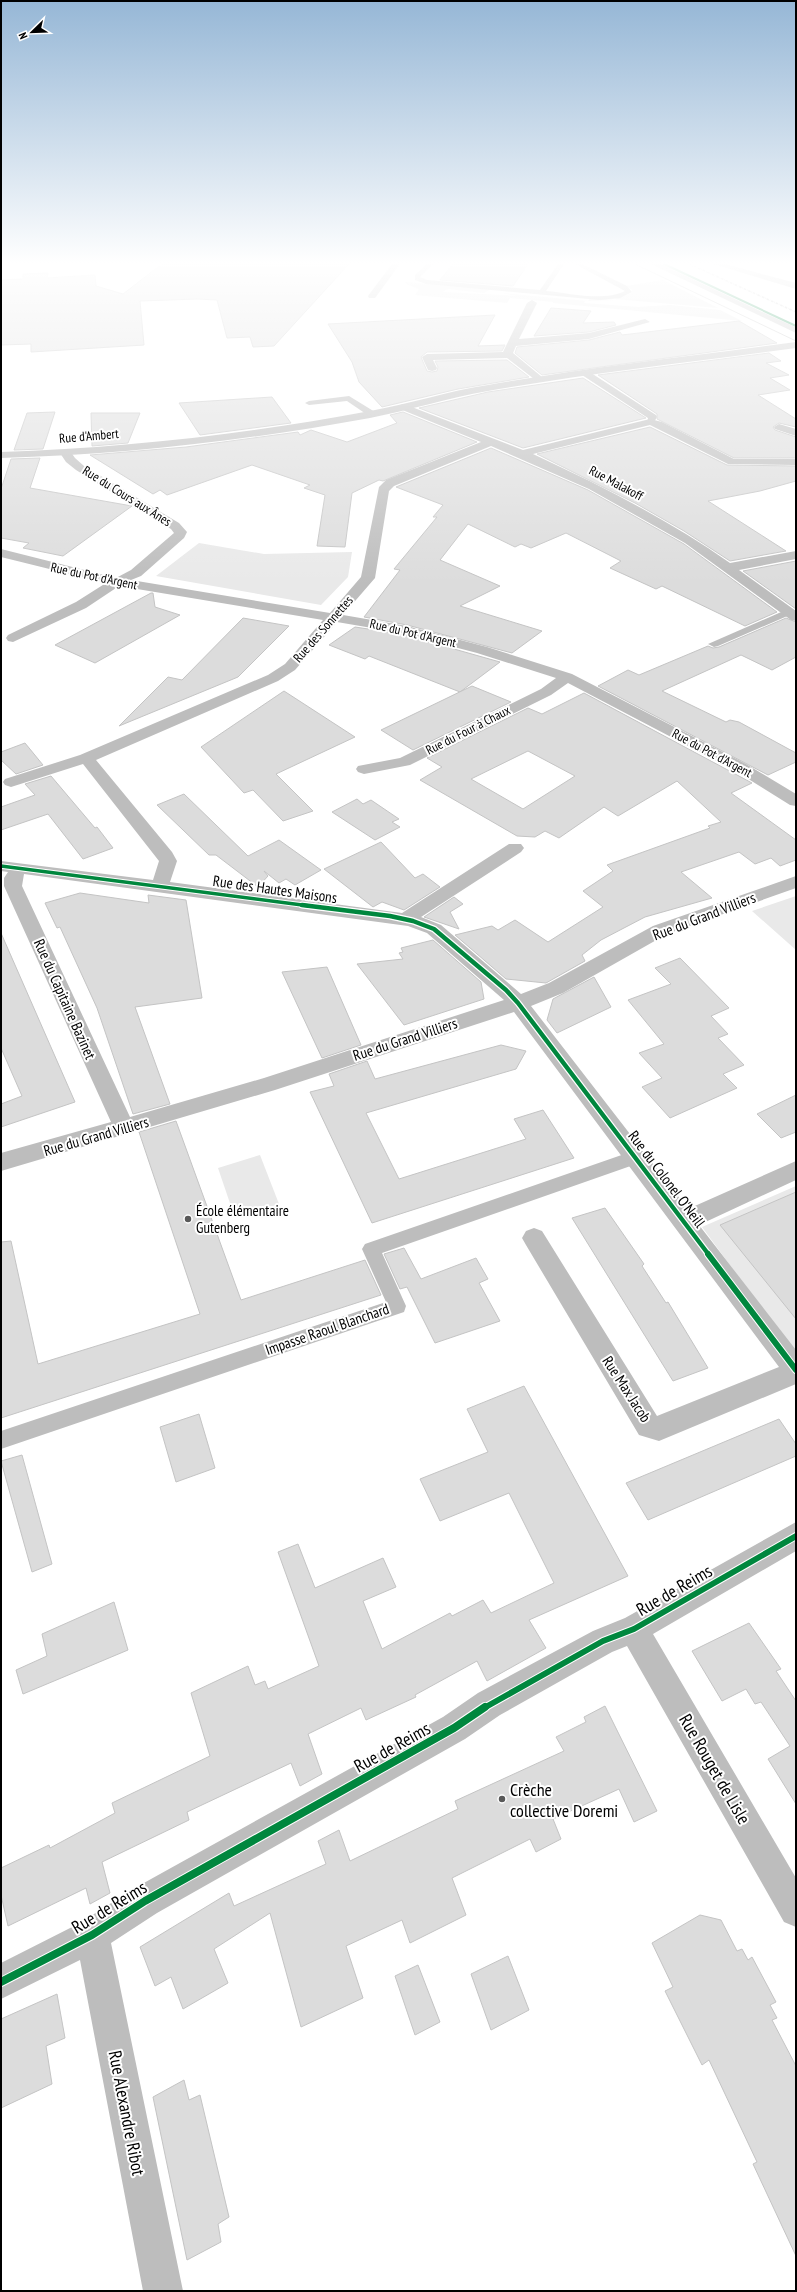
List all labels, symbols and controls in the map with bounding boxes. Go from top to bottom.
north arrow [12,12,52,52]
text: N [15,30,30,41]
street label: Rue d'Ambert [58,425,120,447]
street label: Rue du Cours aux Ânes [79,462,175,530]
street label: Rue Malakoff [586,462,647,505]
street label: Rue du Pot d'Argent [49,559,139,594]
street label: Rue des Sonnettes [289,592,357,666]
street label: Rue du Pot d'Argent [368,615,458,651]
street label: Rue du Four à Chaux [423,701,514,759]
street label: Rue du Pot d'Argent [669,725,755,781]
street label: Rue des Hautes Maisons [212,871,338,907]
street label: Rue du Grand Villiers [650,888,758,944]
street label: Rue du Capitaine Bazinet [30,936,100,1062]
street label: Rue du Grand Villiers [350,1013,460,1065]
street label: Rue du Grand Villiers [41,1112,151,1160]
street label: Rue du Colonel O'Neill [624,1127,710,1232]
place label: École élémentaire Gutenberg [196,1201,289,1237]
marker: École élémentaire Gutenberg [183,1214,193,1224]
street label: Impasse Raoul Blanchard [263,1299,391,1359]
street label: Rue Max Jacob [599,1352,655,1426]
street label: Rue de Reims [632,1559,716,1621]
street label: Rue Rouget de Lisle [674,1710,756,1828]
street label: Rue de Reims [350,1717,434,1777]
place label: Crèche collective Doremi [510,1778,618,1822]
marker: Crèche collective Doremi [497,1794,507,1804]
street label: Rue de Reims [67,1876,151,1938]
street label: Rue Alexandre Ribot [104,2049,150,2177]

